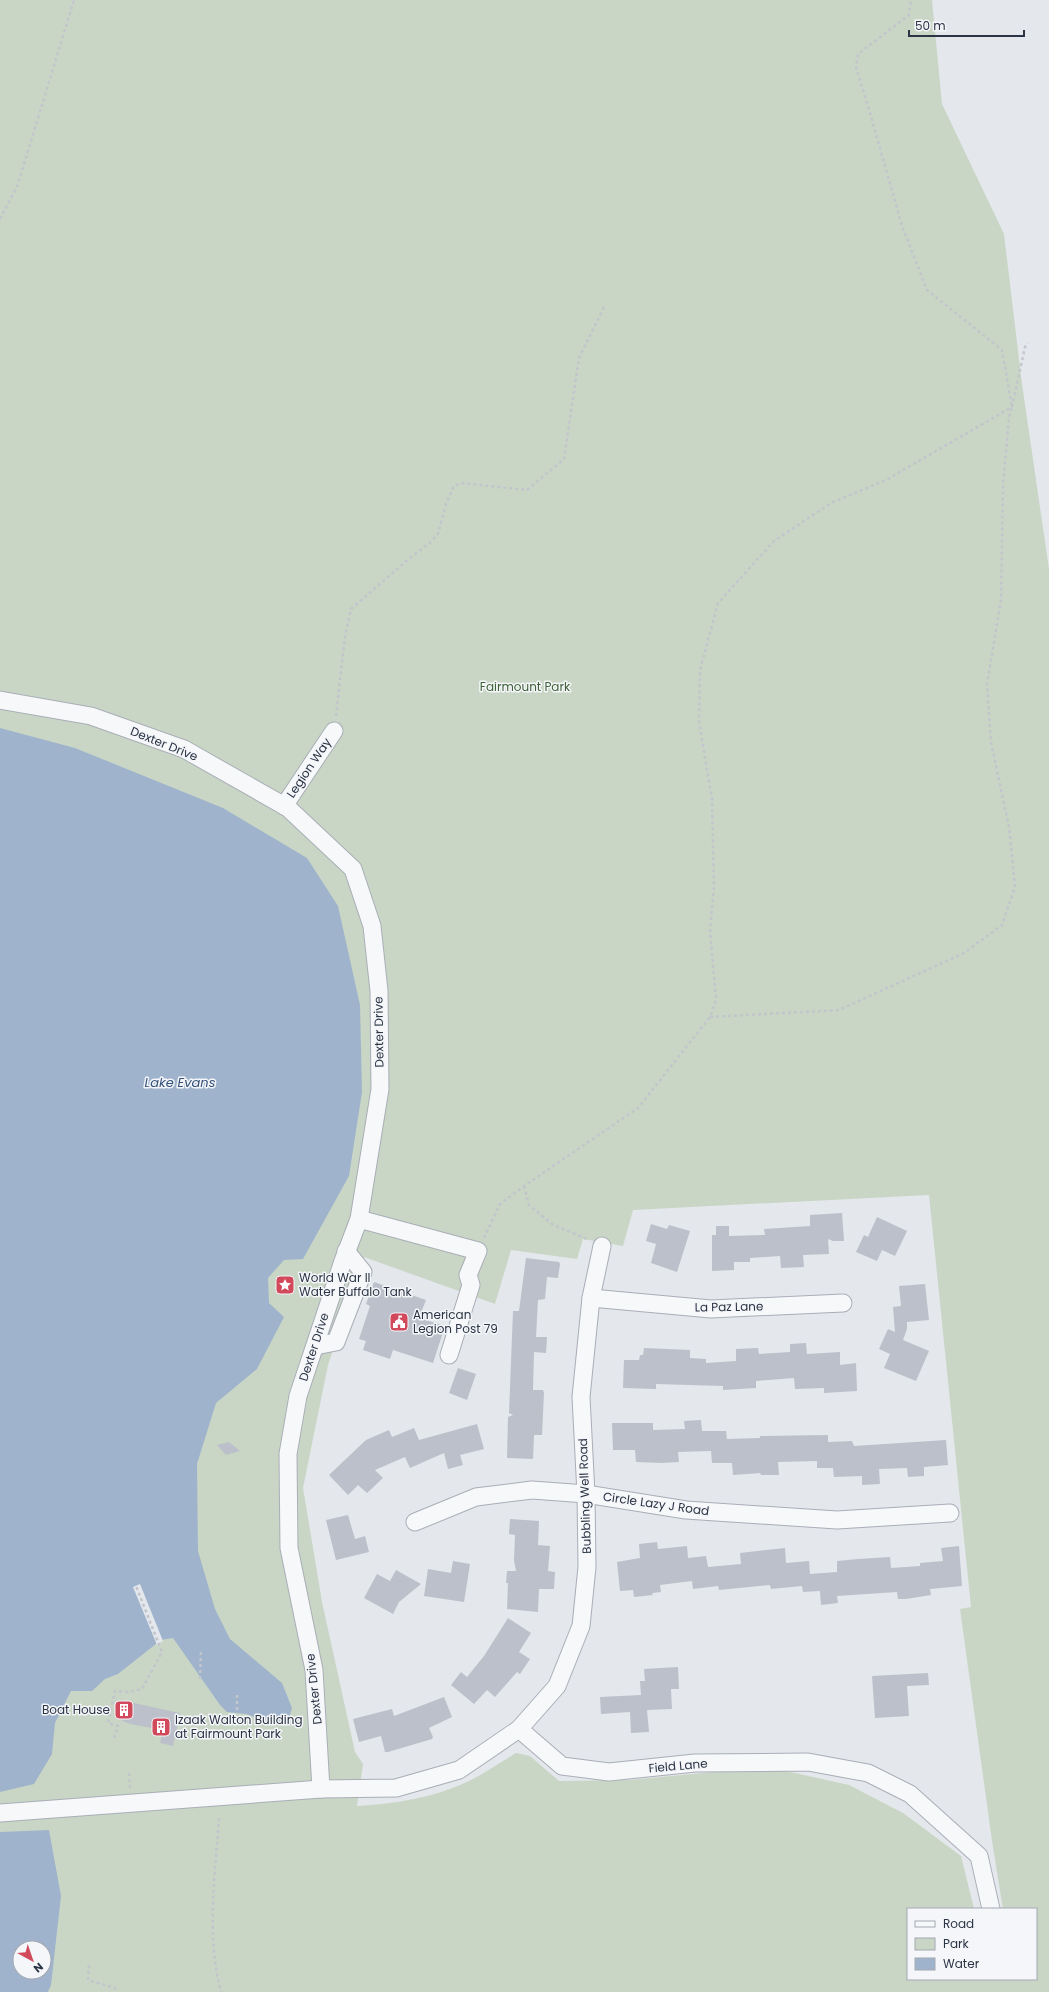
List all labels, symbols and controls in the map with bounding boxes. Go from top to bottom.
scale bar [909,12,1024,38]
text: 50 m [915,17,946,34]
park label: Fairmount Park [480,678,571,695]
street label: Dexter Drive [128,722,200,765]
street label: Legion Way [282,734,335,801]
street label: Dexter Drive [369,996,388,1068]
water label: Lake Evans [145,1073,216,1092]
place label: World War II Water Buffalo Tank [299,1269,412,1300]
place icon: World War II Water Buffalo Tank [274,1274,296,1296]
street label: La Paz Lane [695,1297,763,1316]
place label: American Legion Post 79 [413,1306,498,1337]
street label: Dexter Drive [294,1310,333,1383]
public building icon: American Legion Post 79 [388,1311,410,1333]
street label: Bubbling Well Road [574,1438,595,1554]
street label: Circle Lazy J Road [602,1488,710,1519]
street label: Dexter Drive [301,1653,326,1725]
building icon: Boat House [113,1699,135,1721]
place label: Boat House [42,1701,110,1718]
place label: Izaak Walton Building at Fairmount Park [175,1711,303,1742]
building icon: Izaak Walton Building at Fairmount Park [150,1716,172,1738]
street label: Field Lane [648,1754,708,1777]
legend [907,1908,1037,1980]
text: Road [943,1915,974,1932]
text: Park [943,1935,970,1952]
north arrow [12,1940,52,1980]
text: Water [943,1955,980,1972]
text: N [30,1959,47,1976]

